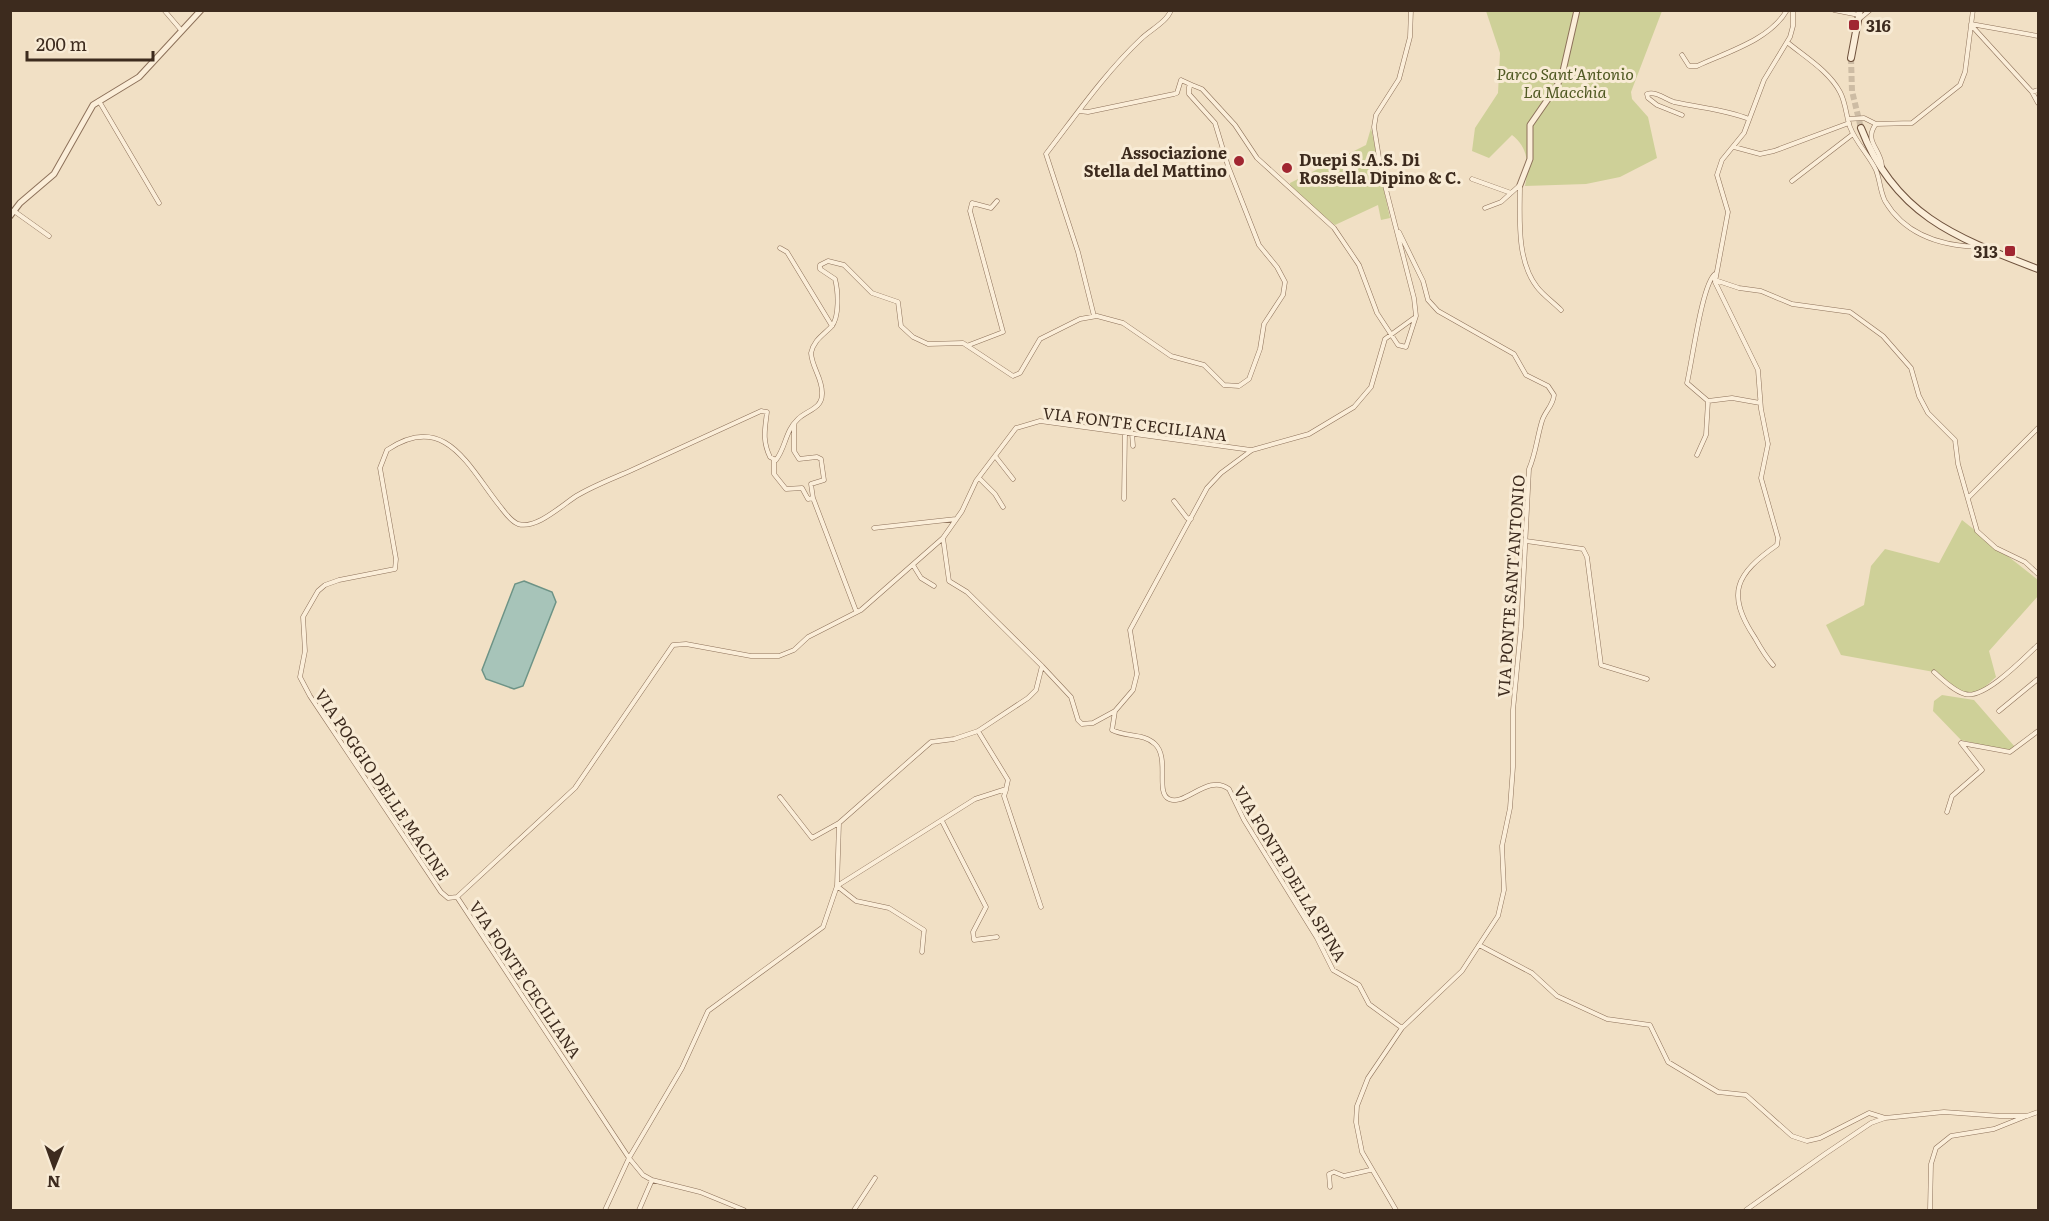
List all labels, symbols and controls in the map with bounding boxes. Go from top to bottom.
place label: 316 [1866,13,1891,37]
marker: 316 [1847,18,1861,32]
scale bar [27,24,153,62]
text: 200 m [36,30,87,57]
park label: Parco Sant'Antonio La Macchia [1496,61,1634,103]
place label: Associazione Stella del Mattino [1084,140,1227,182]
place label: Duepi S.A.S. Di Rossella Dipino & C. [1299,147,1462,189]
marker: Associazione Stella del Mattino [1232,154,1246,168]
marker: Duepi S.A.S. Di Rossella Dipino & C. [1280,161,1294,175]
place label: 313 [1974,239,1998,263]
marker: 313 [2003,244,2017,258]
street label: VIA FONTE CECILIANA [1041,400,1229,446]
street label: VIA PONTE SANT'ANTONIO [1490,474,1530,698]
street label: VIA POGGIO DELLE MACINE [310,684,456,884]
street label: VIA FONTE DELLA SPINA [1229,780,1353,966]
street label: VIA FONTE CECILIANA [464,895,588,1063]
north arrow [24,1137,84,1197]
text: N [47,1171,61,1195]

